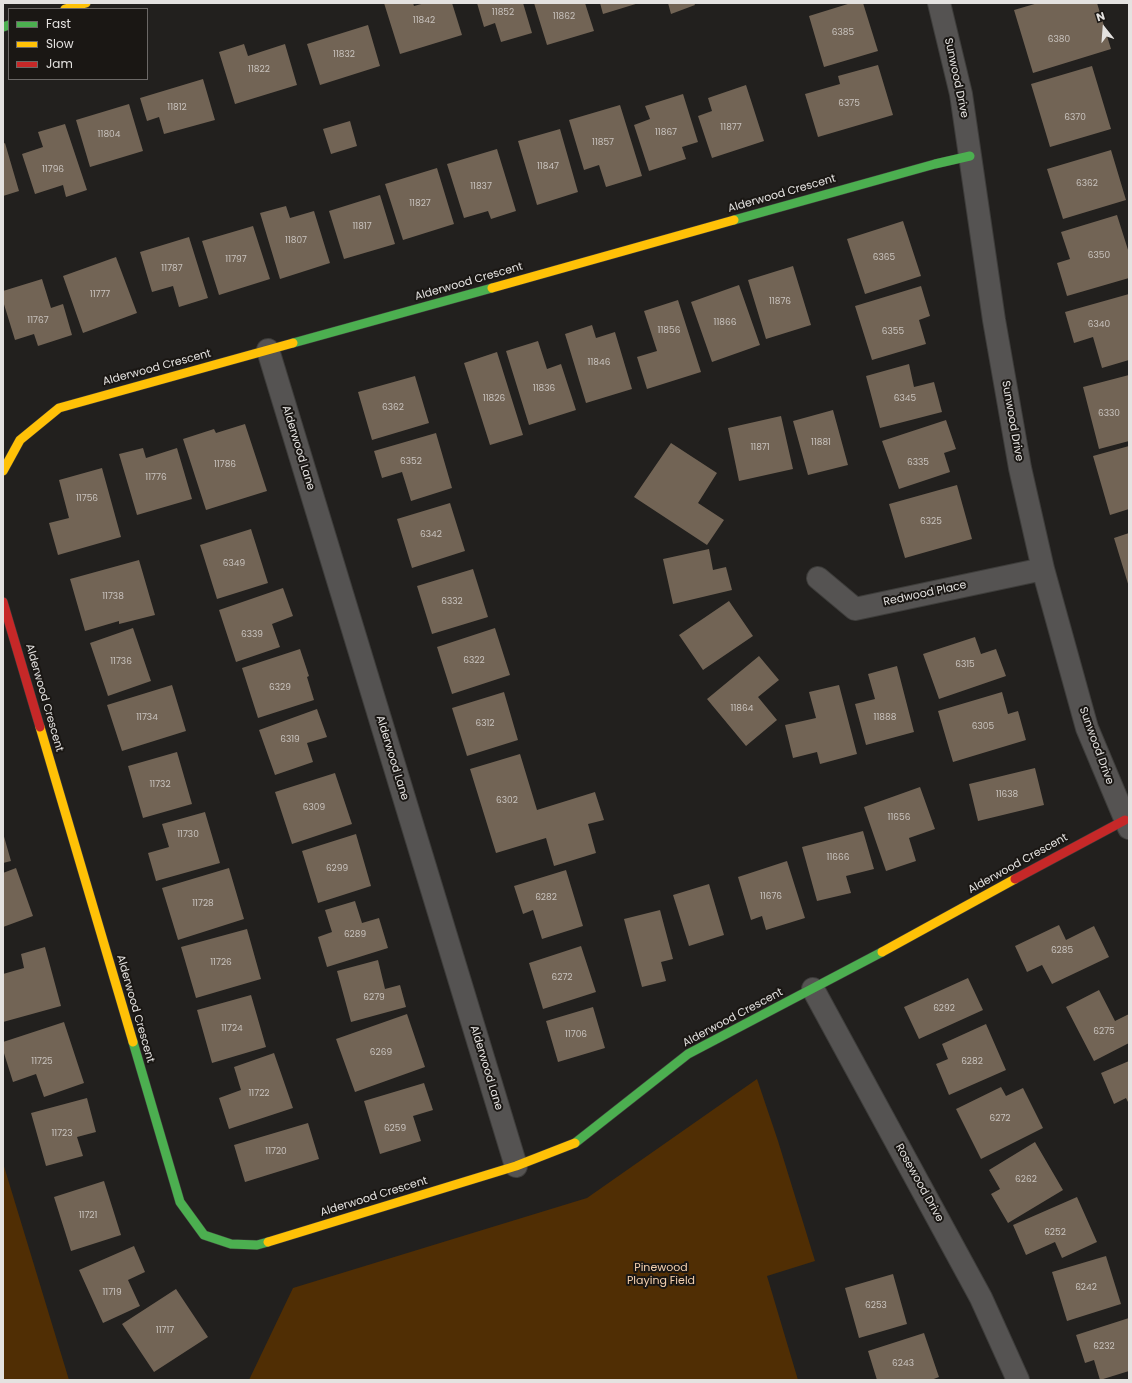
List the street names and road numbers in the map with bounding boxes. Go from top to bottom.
street label: Sunwood Drive [941,37,971,119]
street label: Alderwood Crescent [727,172,837,216]
street label: Alderwood Crescent [414,260,524,304]
street label: Alderwood Crescent [101,347,213,389]
street label: Sunwood Drive [998,380,1026,462]
street label: Alderwood Lane [279,404,317,492]
street label: Redwood Place [882,579,968,609]
street label: Alderwood Crescent [22,643,66,753]
street label: Sunwood Drive [1076,705,1116,787]
street label: Alderwood Lane [373,714,411,802]
street label: Alderwood Crescent [966,831,1070,897]
street label: Alderwood Crescent [113,954,157,1064]
street label: Alderwood Crescent [681,986,785,1050]
street label: Alderwood Lane [467,1024,505,1112]
street label: Rosewood Drive [892,1142,946,1224]
street label: Alderwood Crescent [319,1174,429,1220]

